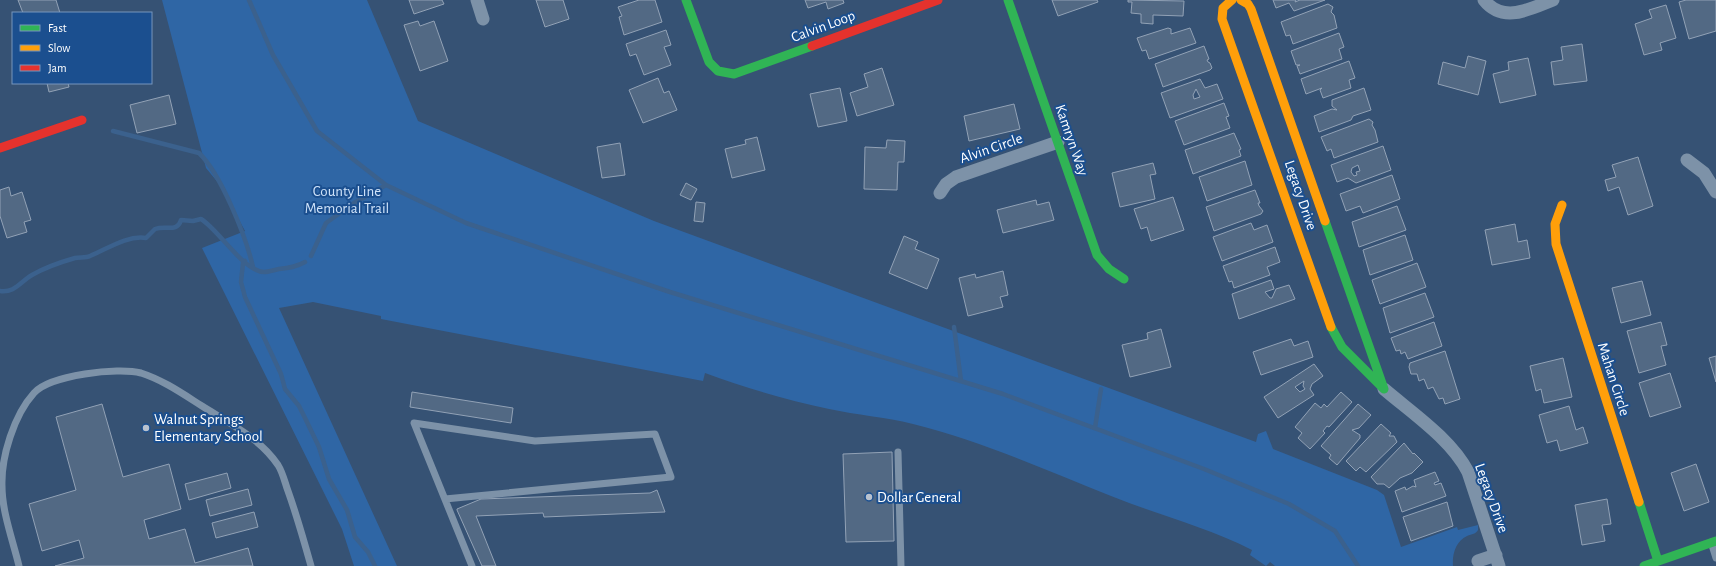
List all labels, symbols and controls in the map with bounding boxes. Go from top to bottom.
street label: Calvin Loop [789,8,857,45]
legend [12,12,152,84]
text: Fast [48,22,67,34]
text: Slow [48,42,70,54]
text: Jam [48,62,67,74]
street label: Kamryn Way [1052,103,1091,178]
street label: Alvin Circle [958,131,1025,166]
street label: Legacy Drive [1282,158,1319,232]
park label: County Line Memorial Trail [305,184,389,216]
street label: Mahan Circle [1595,341,1632,418]
place label: Walnut Springs Elementary School [154,412,263,444]
marker: Walnut Springs Elementary School [141,423,151,433]
street label: Legacy Drive [1472,461,1511,535]
place label: Dollar General [877,490,961,505]
marker: Dollar General [864,492,874,502]

